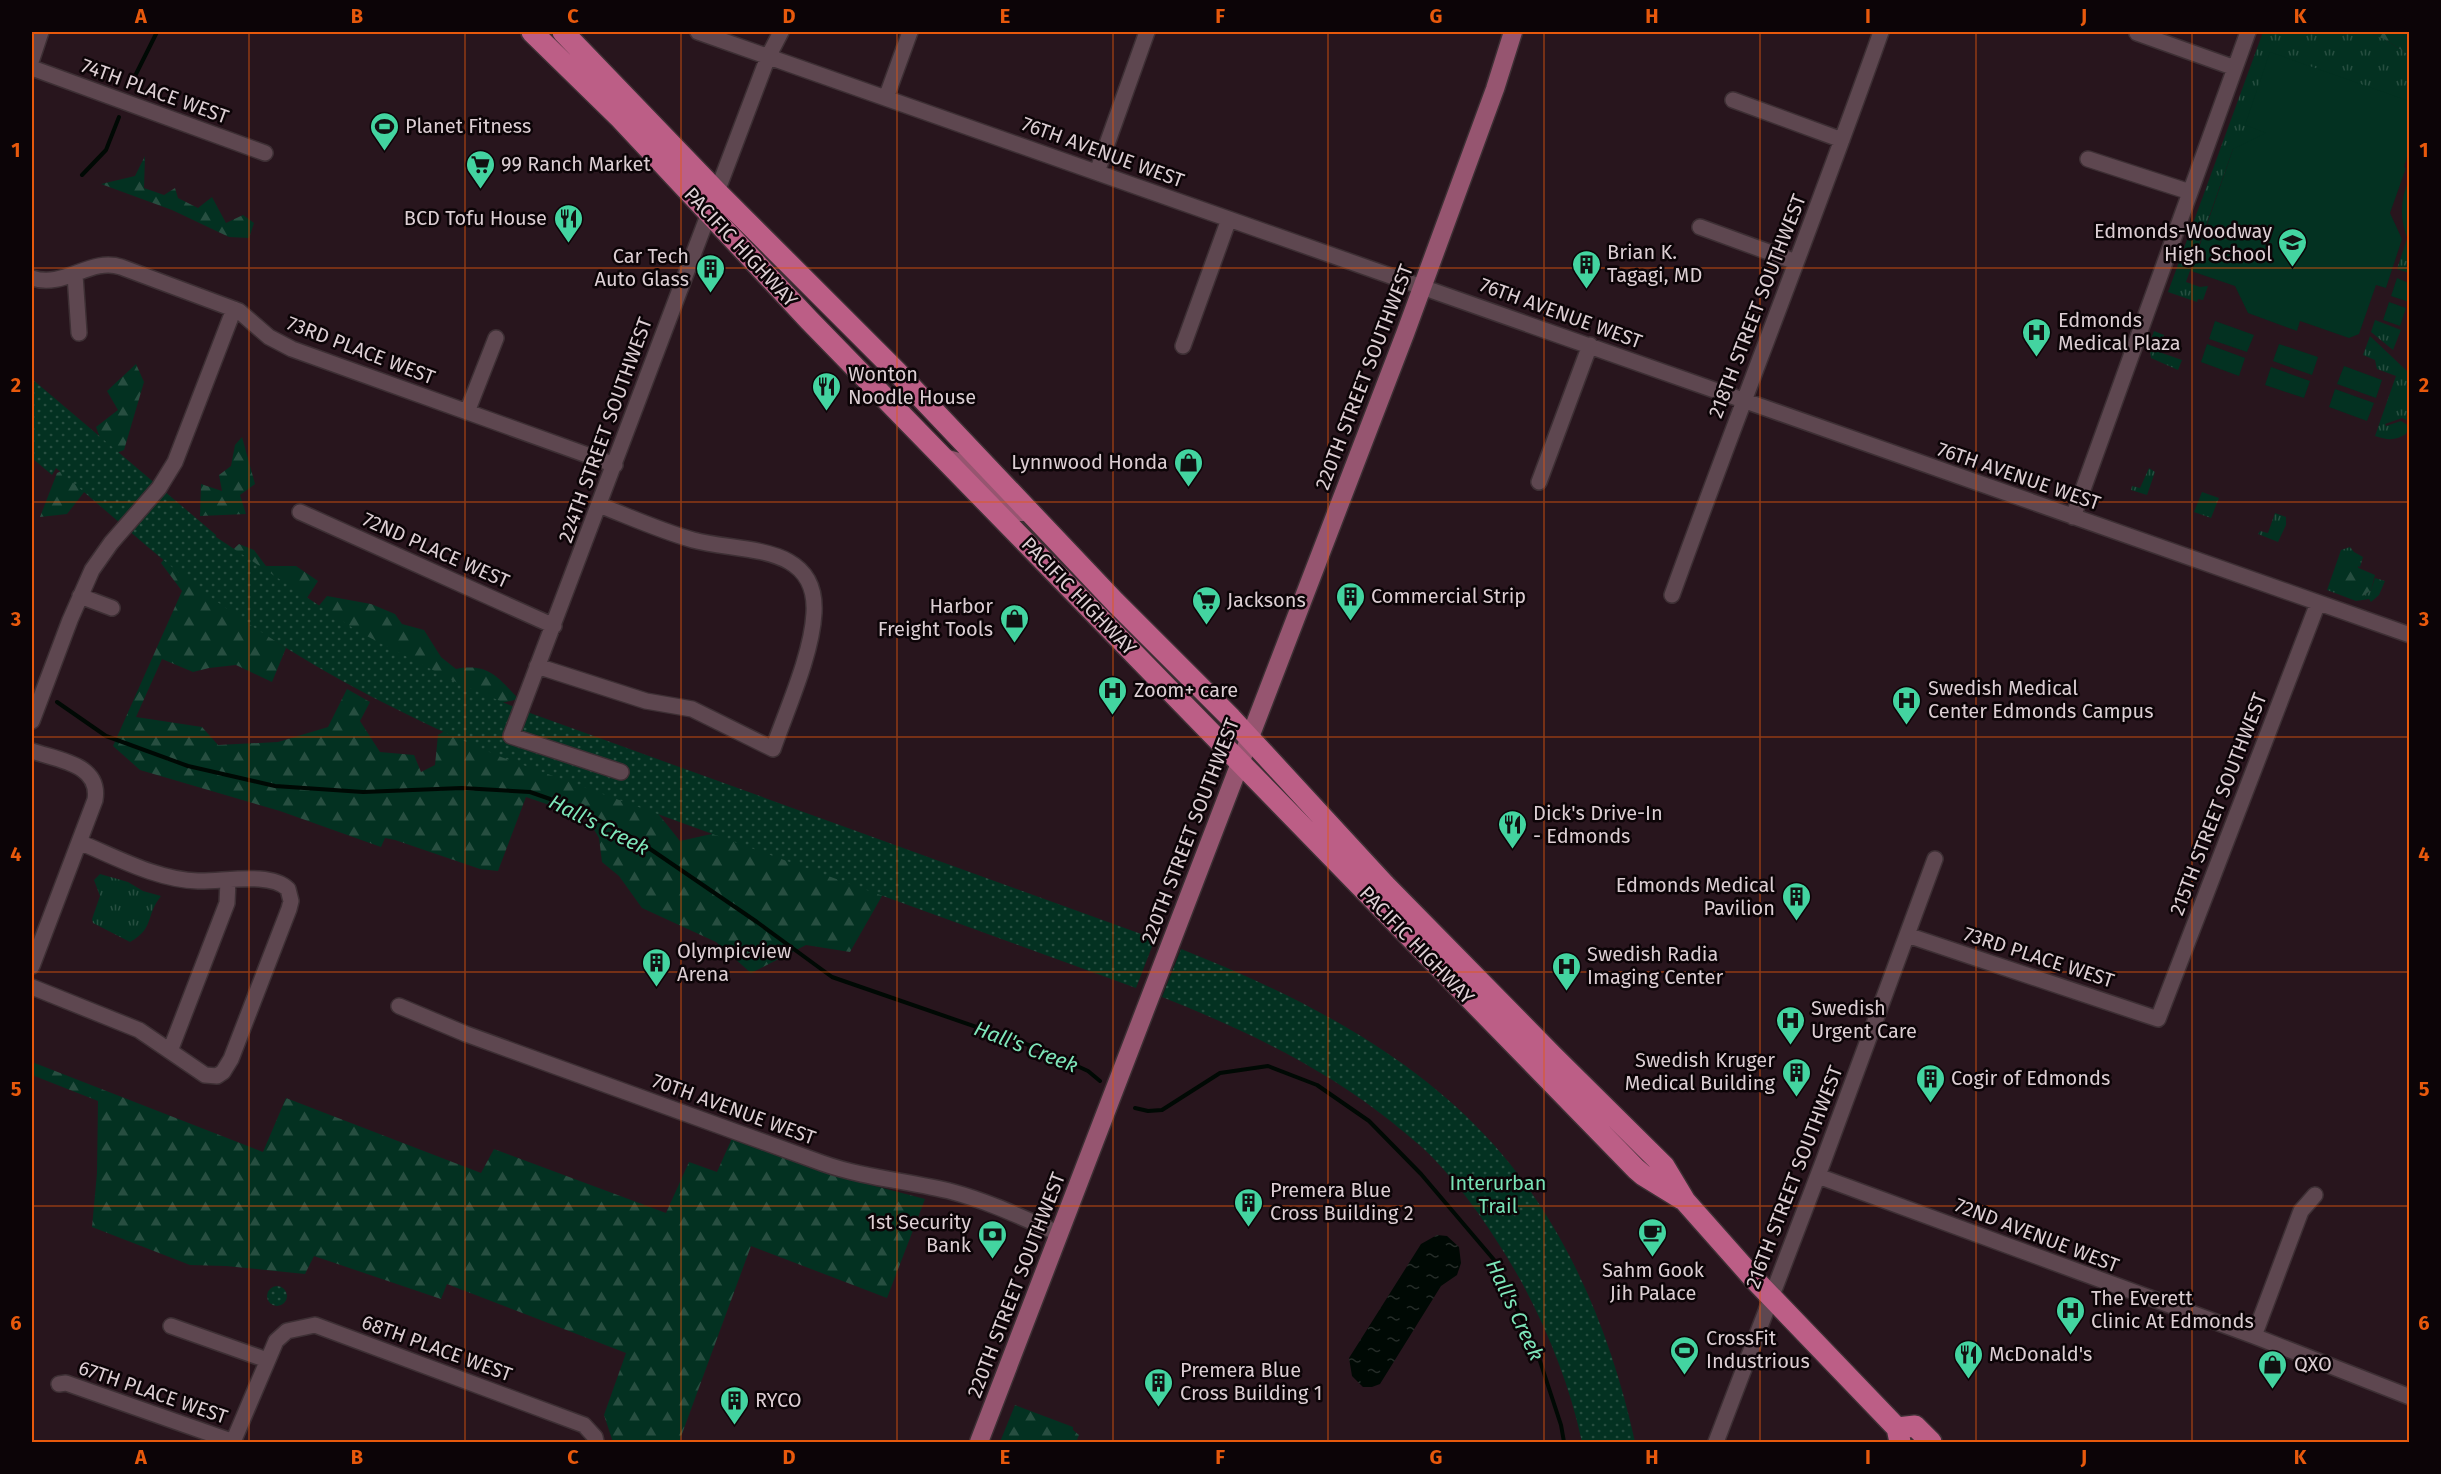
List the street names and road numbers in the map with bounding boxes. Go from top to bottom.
street label: 74TH PLACE WEST [78,53,232,129]
street label: 76TH AVENUE WEST [1019,111,1188,193]
street label: PACIFIC HIGHWAY [679,182,803,312]
street label: 218TH STREET SOUTHWEST [1703,190,1811,421]
street label: 220TH STREET SOUTHWEST [1310,260,1418,493]
street label: 76TH AVENUE WEST [1477,272,1646,354]
street label: 73RD PLACE WEST [284,311,439,390]
street label: 224TH STREET SOUTHWEST [553,314,657,546]
street label: 76TH AVENUE WEST [1934,437,2104,515]
street label: 72ND PLACE WEST [359,507,514,593]
street label: PACIFIC HIGHWAY [1017,532,1141,660]
street label: 215TH STREET SOUTHWEST [2164,689,2272,919]
street label: 220TH STREET SOUTHWEST [1136,714,1244,947]
street label: PACIFIC HIGHWAY [1355,881,1479,1009]
street label: 73RD PLACE WEST [1961,921,2118,993]
street label: 216TH STREET SOUTHWEST [1740,1062,1848,1292]
street label: 70TH AVENUE WEST [649,1068,820,1150]
street label: 220TH STREET SOUTHWEST [962,1168,1070,1401]
street label: 72ND AVENUE WEST [1951,1193,2123,1278]
street label: 68TH PLACE WEST [358,1310,516,1387]
street label: 67TH PLACE WEST [75,1355,231,1429]

